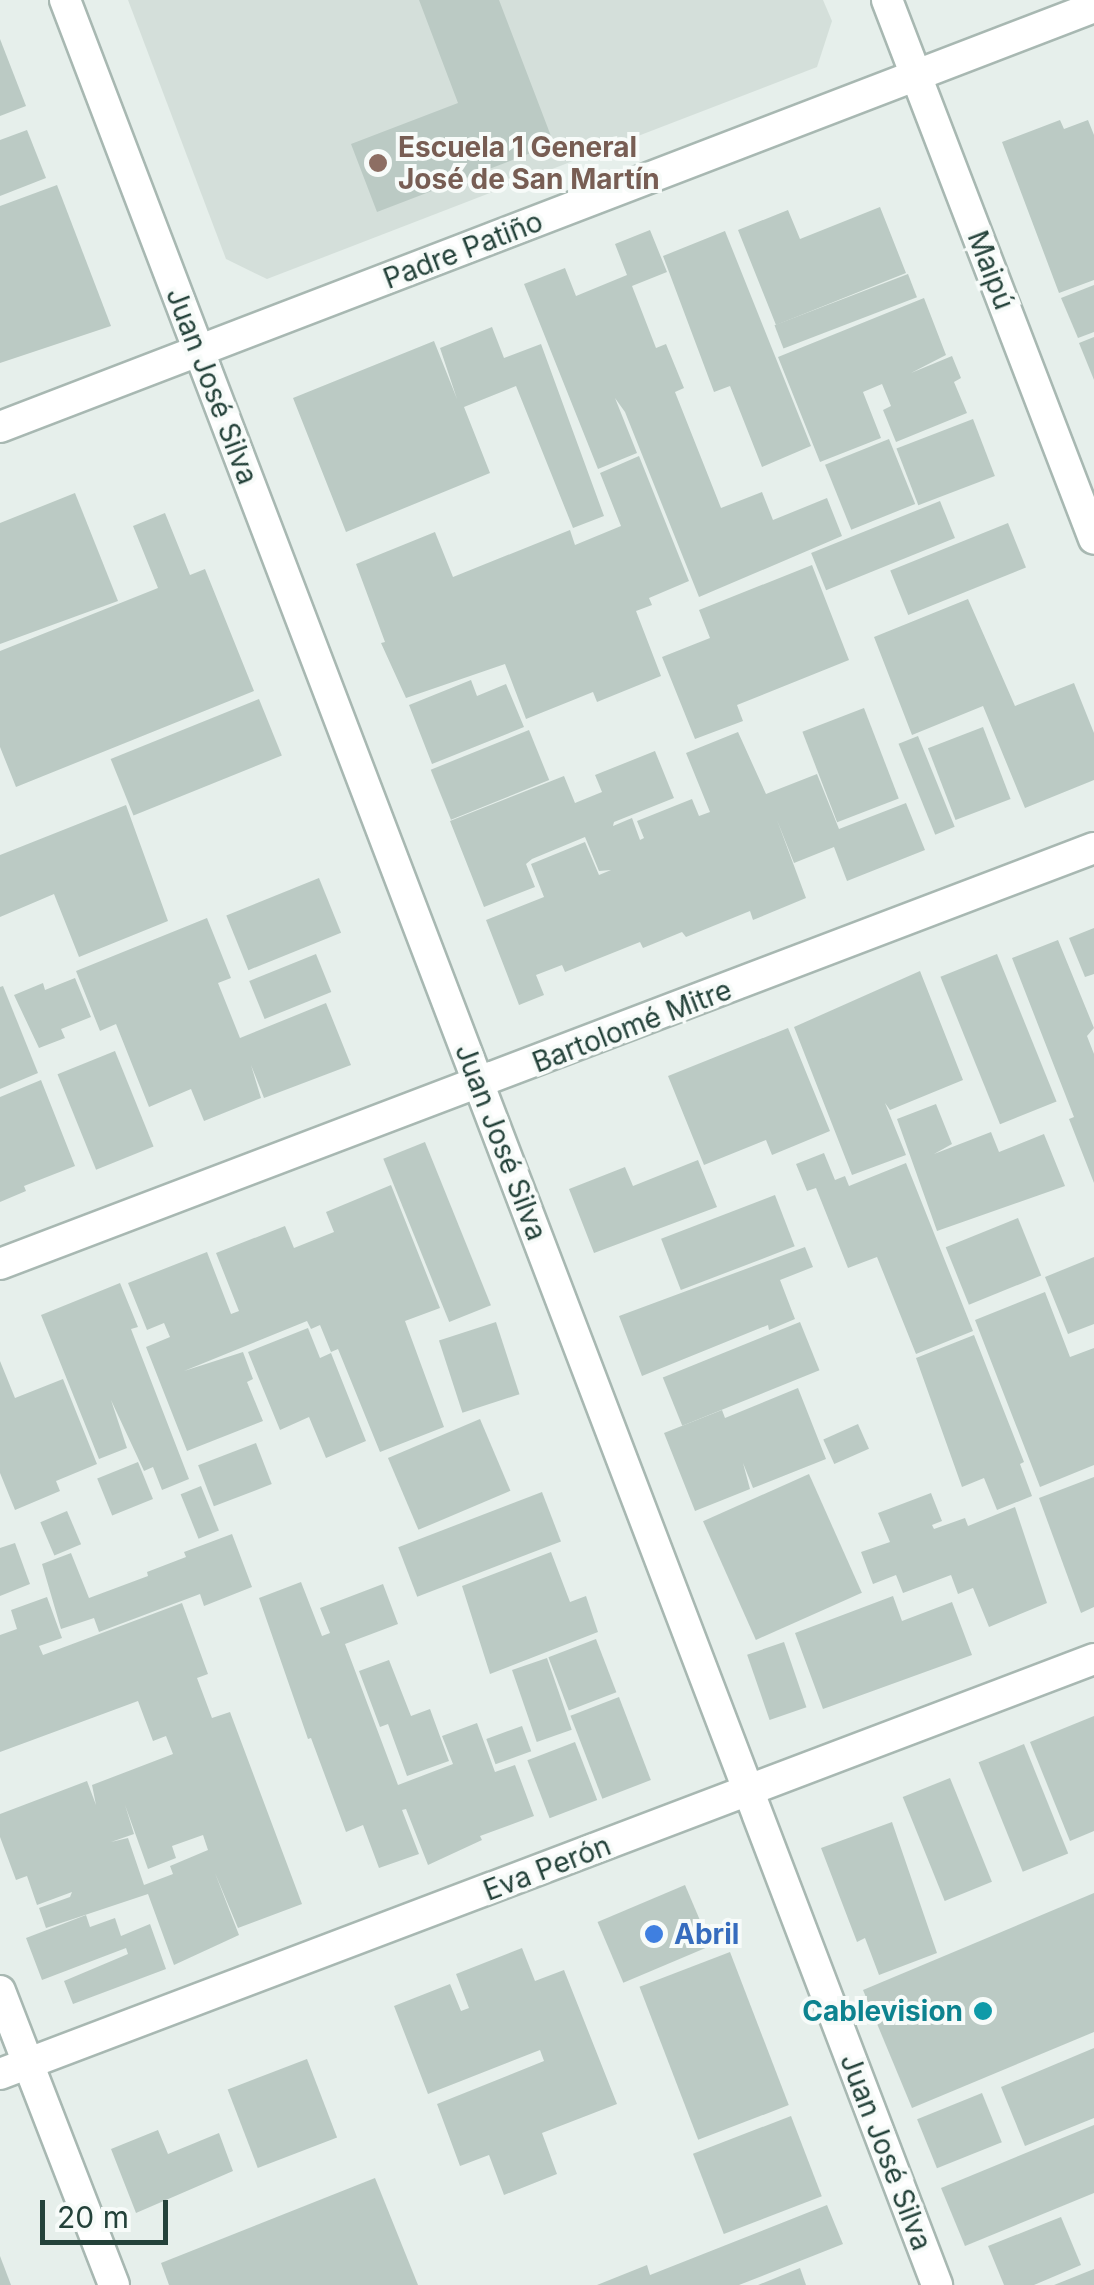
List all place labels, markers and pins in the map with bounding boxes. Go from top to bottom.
place label: Escuela 1 General José de San Martín [398,130,660,196]
marker: Escuela 1 General José de San Martín [367,152,389,174]
place label: Abril [674,1917,739,1951]
marker: Abril [643,1923,665,1945]
place label: Cablevision [802,1994,963,2028]
marker: Cablevision [972,2000,994,2022]

